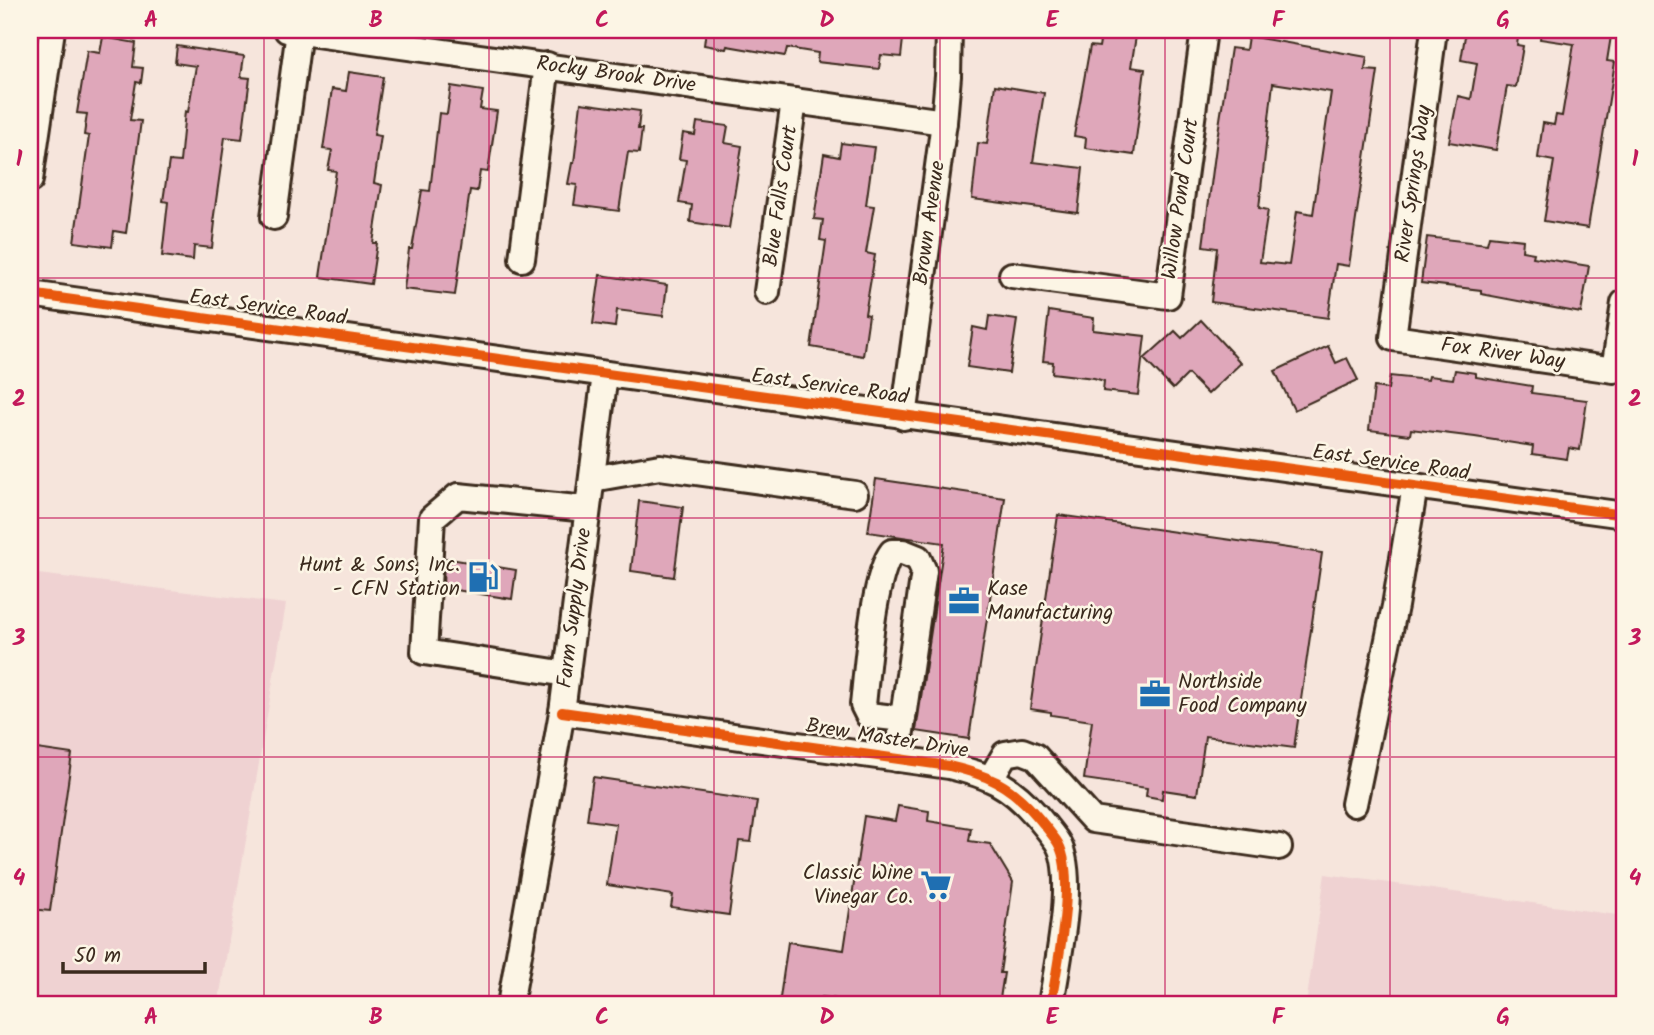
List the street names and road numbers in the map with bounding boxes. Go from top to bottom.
street label: Rocky Brook Drive [534,47,698,103]
street label: River Springs Way [1387,103,1441,265]
street label: Willow Pond Court [1153,116,1209,282]
street label: Blue Falls Court [755,122,807,269]
street label: Brown Avenue [905,158,955,287]
street label: East Service Road [187,281,349,335]
street label: Fox River Way [1439,329,1567,379]
street label: East Service Road [749,360,911,414]
street label: East Service Road [1310,436,1472,490]
street label: Farm Supply Drive [549,525,601,690]
street label: Brew Master Drive [803,710,971,768]

